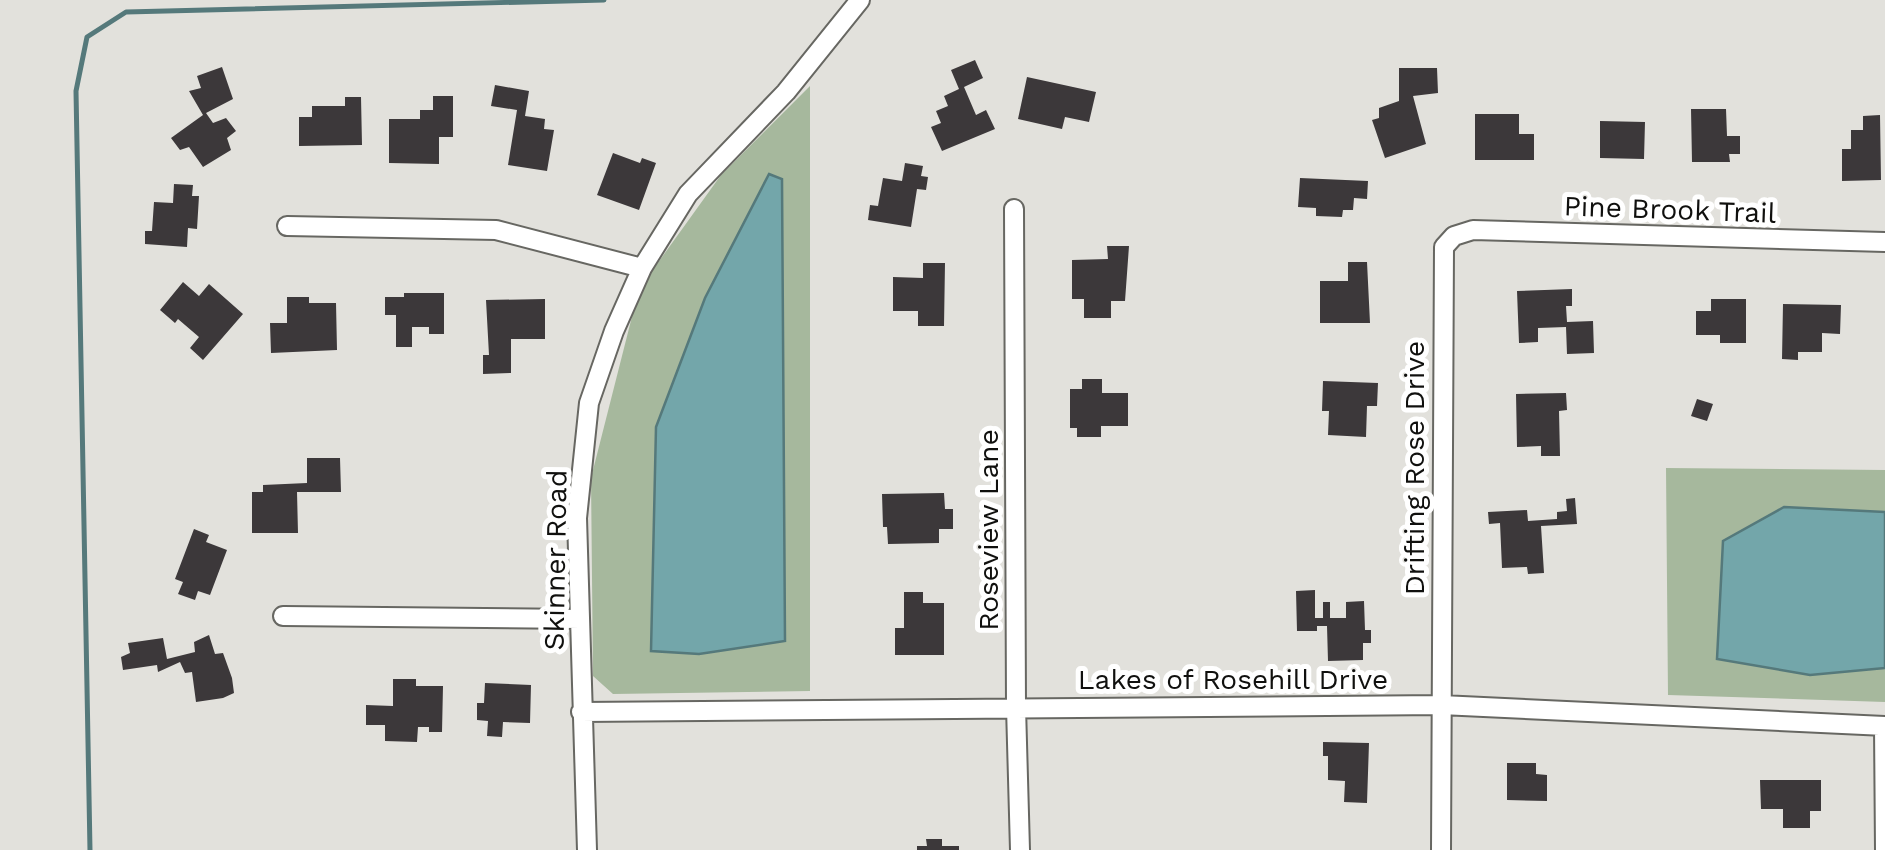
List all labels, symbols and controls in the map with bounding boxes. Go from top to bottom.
street label: Pine Brook Trail [1563,189,1777,230]
street label: Drifting Rose Drive [1398,341,1431,595]
street label: Roseview Lane [972,429,1005,631]
street label: Skinner Road [537,469,574,651]
street label: Lakes of Rosehill Drive [1078,663,1388,696]

